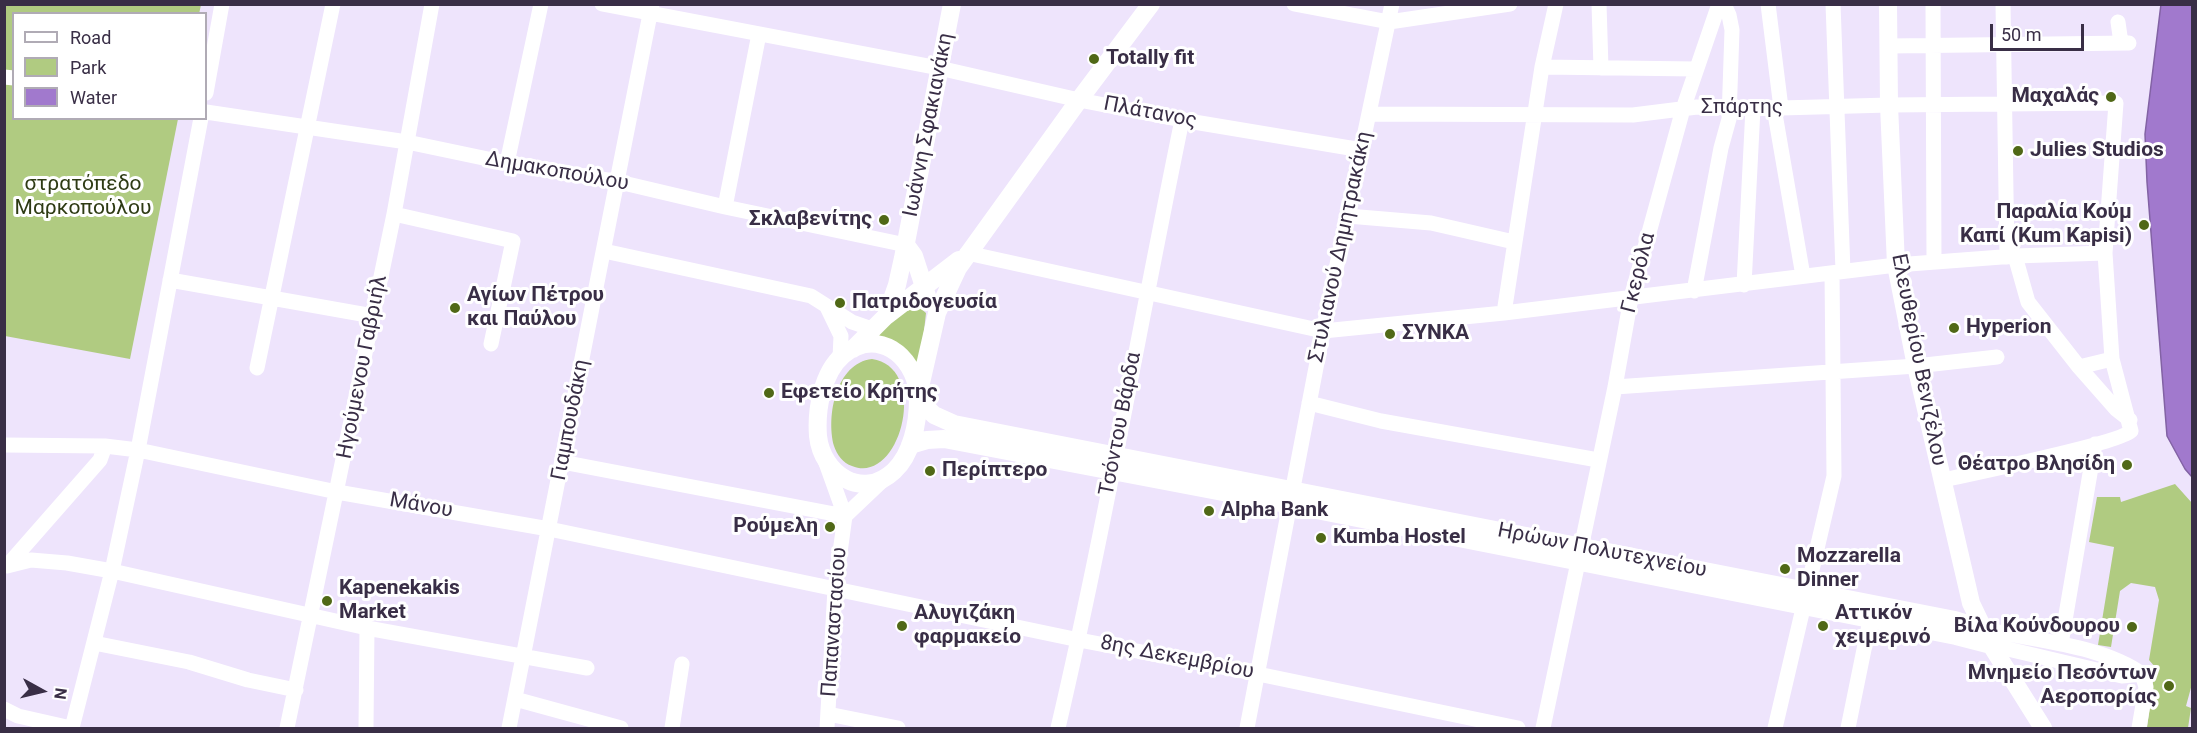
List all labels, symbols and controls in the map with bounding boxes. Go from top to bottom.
legend [12,12,207,120]
scale bar [1993,12,2088,50]
text: 50 m [2001,24,2041,45]
text: Road [70,27,111,48]
street label: Ιωάννη Σφακιανάκη [899,31,959,219]
place label: Totally fit [1106,46,1194,72]
marker: Totally fit [1087,52,1101,66]
text: Park [70,57,106,78]
place label: Μαχαλάς [2011,84,2099,110]
text: Water [70,87,117,108]
marker: Μαχαλάς [2104,90,2118,104]
street label: Πλάτανος [1101,92,1199,134]
street label: Σπάρτης [1701,95,1783,121]
street label: Στυλιανού Δημητρακάκη [1304,129,1378,365]
place label: Julies Studios [2030,138,2164,164]
marker: Julies Studios [2011,144,2025,158]
street label: Δημακοπούλου [483,147,631,197]
park label: στρατόπεδο Μαρκοπούλου [15,172,151,222]
place label: Παραλία Κούμ Καπί (Kum Kapisi) [1960,200,2132,250]
place label: Σκλαβενίτης [749,207,872,233]
marker: Σκλαβενίτης [877,213,891,227]
marker: Παραλία Κούμ Καπί (Kum Kapisi) [2137,218,2151,232]
street label: Γκερόλα [1617,230,1661,316]
street label: Ελευθερίου Βενιζέλου [1885,252,1951,468]
street label: Ηγούμενου Γαβριήλ [333,273,393,461]
place label: Αγίων Πέτρου και Παύλου [467,283,604,333]
place label: Πατριδογευσία [852,290,997,316]
marker: Πατριδογευσία [833,296,847,310]
marker: Αγίων Πέτρου και Παύλου [448,301,462,315]
place label: Hyperion [1966,315,2051,341]
place label: ΣΥΝΚΑ [1402,321,1469,347]
marker: Hyperion [1947,321,1961,335]
marker: ΣΥΝΚΑ [1383,327,1397,341]
street label: Τσόντου Βάρδα [1095,350,1147,498]
street label: Γιαμπουδάκη [547,357,595,483]
place label: Εφετείο Κρήτης [781,380,938,406]
marker: Εφετείο Κρήτης [762,386,776,400]
place label: Θέατρο Βλησίδη [1958,452,2115,478]
place label: Περίπτερο [942,458,1047,484]
marker: Θέατρο Βλησίδη [2120,458,2134,472]
marker: Περίπτερο [923,464,937,478]
street label: Μάνου [387,488,455,524]
place label: Alpha Bank [1221,498,1328,524]
marker: Alpha Bank [1202,504,1216,518]
place label: Ρούμελη [733,514,818,540]
street label: Ηρώων Πολυτεχνείου [1495,518,1709,584]
marker: Ρούμελη [823,520,837,534]
place label: Kumba Hostel [1333,525,1466,551]
marker: Kumba Hostel [1314,531,1328,545]
place label: Mozzarella Dinner [1797,544,1901,594]
street label: Παπαναστασίου [817,546,853,698]
marker: Mozzarella Dinner [1778,562,1792,576]
place label: Kapenekakis Market [339,576,460,626]
marker: Kapenekakis Market [320,594,334,608]
place label: Αλυγιζάκη φαρμακείο [914,601,1021,651]
place label: Αττικόν χειμερινό [1835,601,1931,651]
place label: Βίλα Κούνδουρου [1954,614,2120,640]
marker: Αλυγιζάκη φαρμακείο [895,619,909,633]
marker: Αττικόν χειμερινό [1816,619,1830,633]
marker: Βίλα Κούνδουρου [2125,620,2139,634]
street label: 8ης Δεκεμβρίου [1098,631,1256,685]
north arrow [12,661,72,721]
place label: Μνημείο Πεσόντων Αεροπορίας [1968,661,2157,711]
marker: Μνημείο Πεσόντων Αεροπορίας [2162,679,2176,693]
text: N [50,687,71,700]

